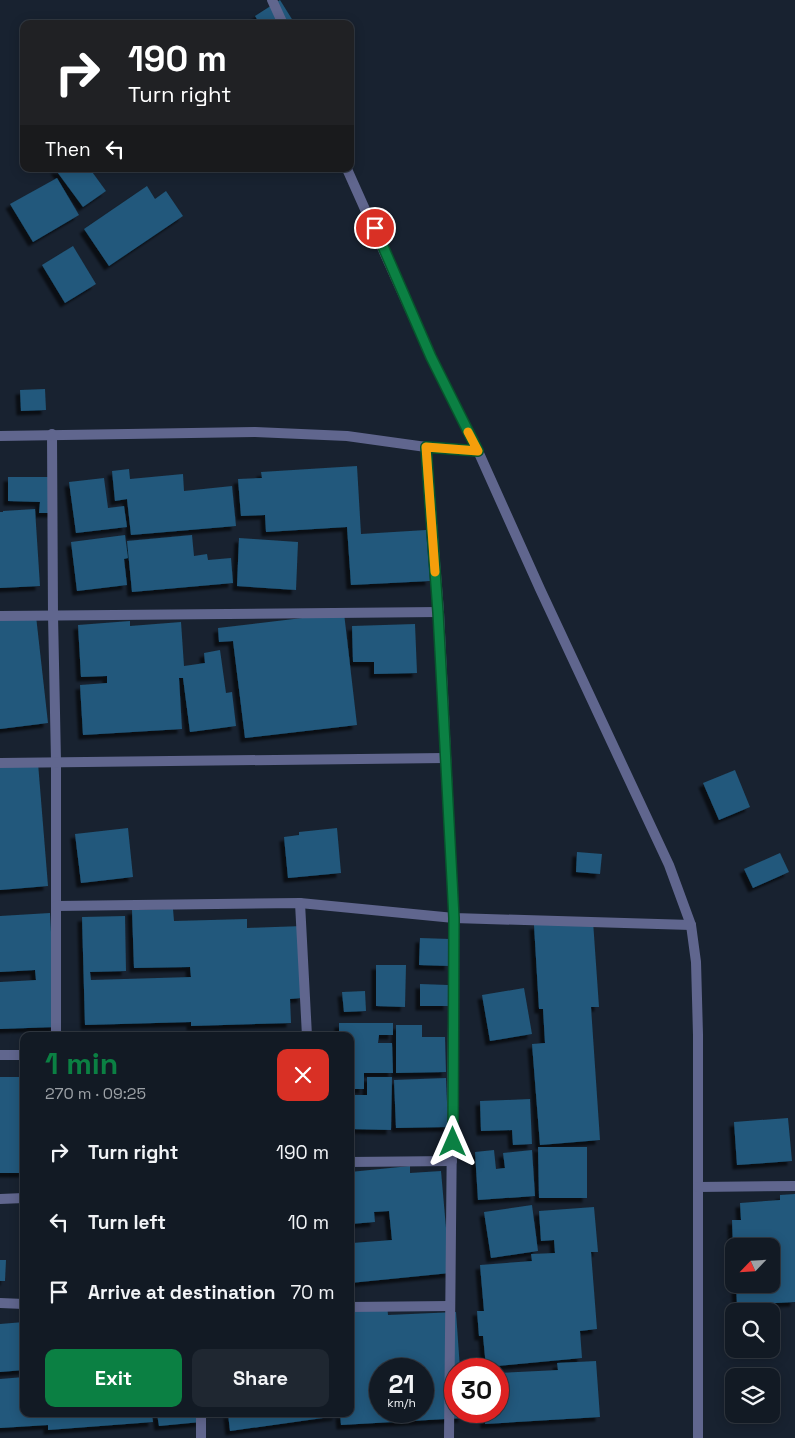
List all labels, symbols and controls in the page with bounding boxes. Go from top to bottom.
text: 190 m [128,37,227,81]
icon: right [45,40,110,105]
text: Turn right [128,80,231,108]
icon: left [101,135,129,163]
text: Then [45,137,91,162]
pin [354,207,396,249]
icon: arrive [361,214,389,242]
text: 1 min [45,1044,118,1083]
button: close [277,1049,329,1101]
text: 270 m · 09:25 [45,1083,146,1104]
position arrow [426,1115,478,1167]
icon: right [45,1138,73,1166]
text: Turn right [88,1140,178,1165]
text: 190 m [276,1140,329,1165]
icon: left [45,1208,73,1236]
text: Turn left [88,1210,166,1235]
text: 10 m [288,1210,329,1235]
north arrow [725,1238,780,1292]
map controls [725,1238,780,1423]
icon: arrive [45,1278,73,1306]
text: Arrive at destination [88,1280,276,1305]
text: 70 m [291,1280,334,1305]
button: search [725,1303,780,1358]
button: Exit [45,1349,182,1407]
button: Share [192,1349,329,1407]
speed limit sign: 30 [444,1358,509,1423]
text: 21 [388,1368,415,1400]
button: layers [725,1368,780,1423]
text: km/h [387,1395,416,1411]

